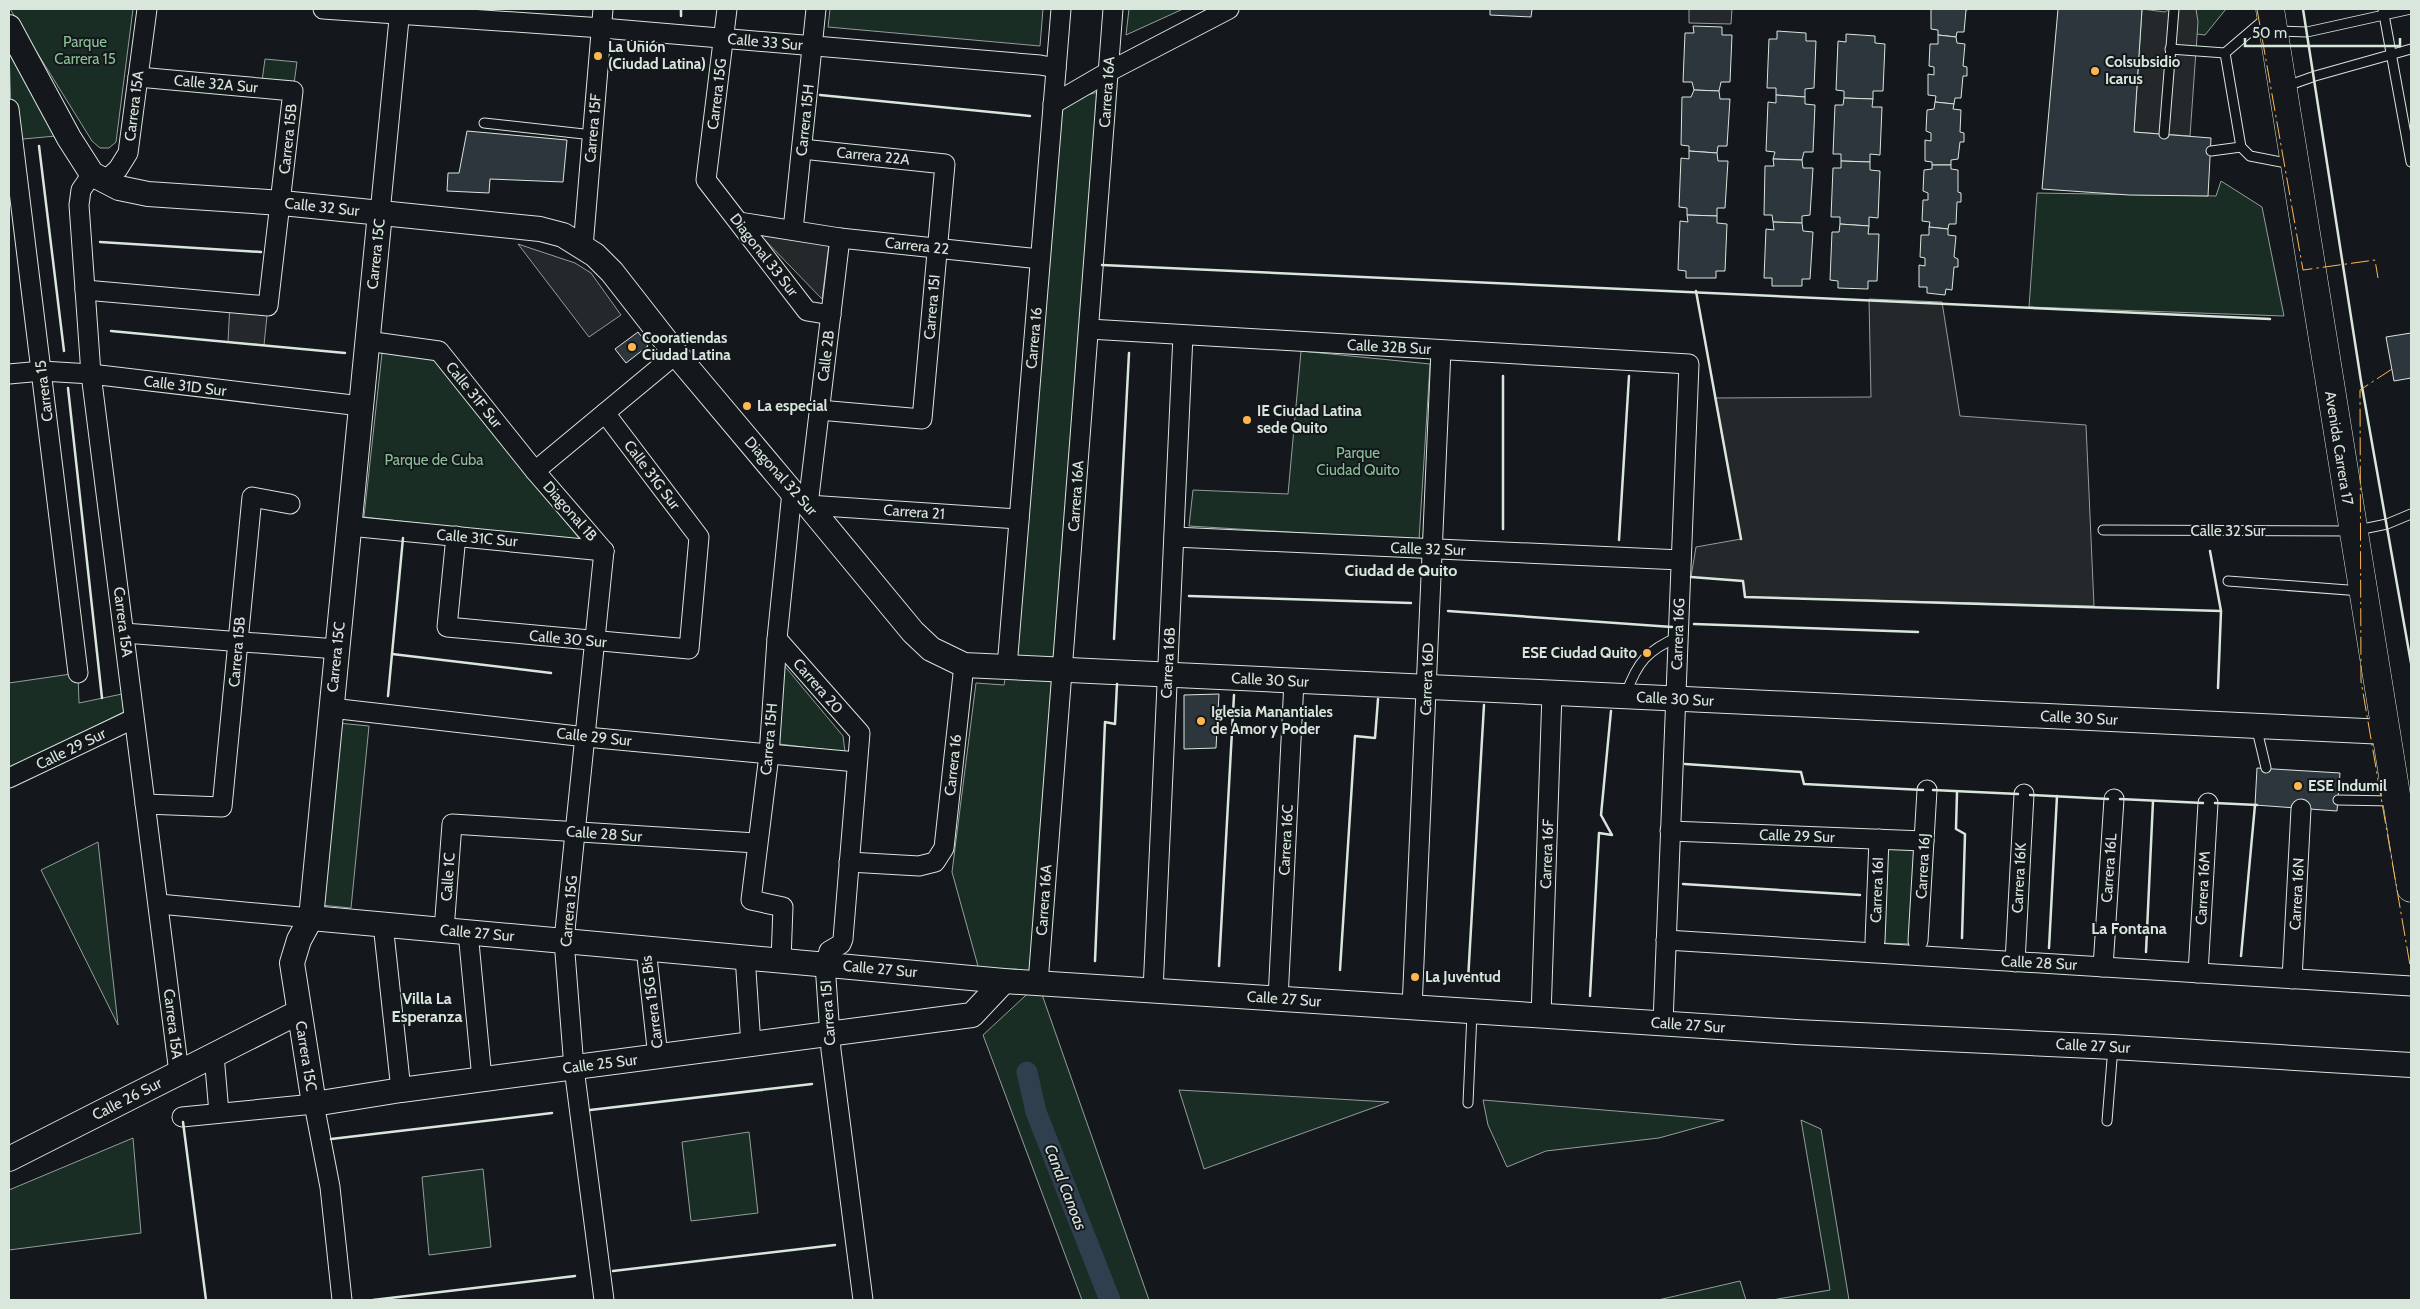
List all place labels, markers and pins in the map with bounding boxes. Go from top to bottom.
place label: La Unión (Ciudad Latina) [608,38,706,73]
marker: La Unión (Ciudad Latina) [592,50,604,62]
place label: Colsubsidio Icarus [2105,53,2181,88]
marker: Colsubsidio Icarus [2089,65,2101,77]
place label: Cooratiendas Ciudad Latina [642,329,731,364]
marker: Cooratiendas Ciudad Latina [626,341,638,353]
place label: La especial [757,397,828,415]
marker: La especial [741,400,753,412]
place label: IE Ciudad Latina sede Quito [1257,402,1362,437]
marker: IE Ciudad Latina sede Quito [1241,414,1253,426]
place label: ESE Ciudad Quito [1522,644,1637,662]
marker: ESE Ciudad Quito [1641,647,1653,659]
place label: Iglesia Manantiales de Amor y Poder [1211,703,1333,738]
marker: Iglesia Manantiales de Amor y Poder [1195,715,1207,727]
place label: ESE Indumil [2308,777,2387,795]
marker: ESE Indumil [2292,780,2304,792]
place label: La Juventud [1425,968,1501,986]
marker: La Juventud [1409,971,1421,983]

